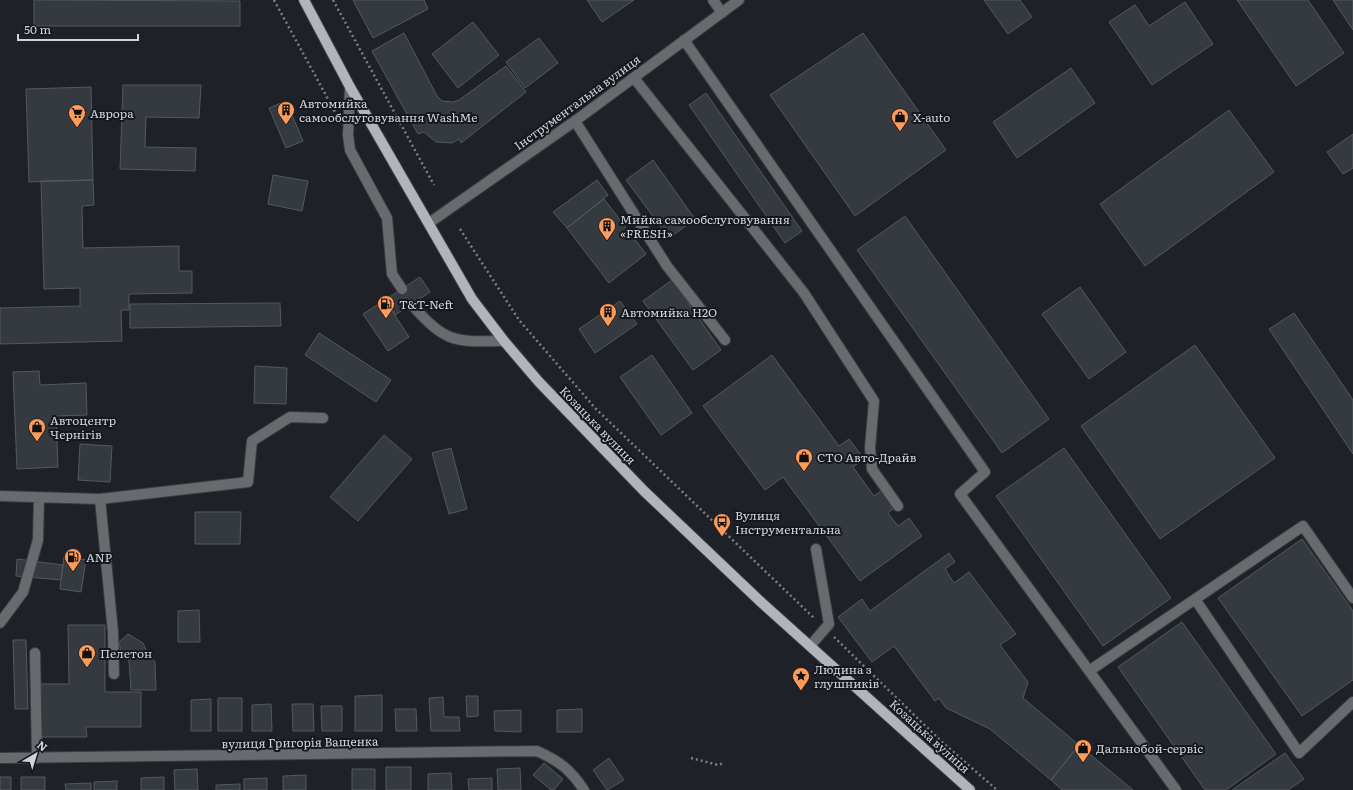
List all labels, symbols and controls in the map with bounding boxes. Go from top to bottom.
scale bar [18,16,138,42]
text: 50 m [24,20,51,38]
street label: Інструментальна вулиця [510,50,644,154]
place label: Автомийка самообслуговування WashMe [299,94,478,126]
building icon: Автомийка самообслуговування WashMe [276,100,296,125]
supermarket icon: Аврора [67,103,87,128]
place label: Аврора [90,104,134,122]
shop icon: X-auto [890,107,910,132]
place label: X-auto [913,108,950,126]
place label: Мийка самообслуговування «FRESH» [620,210,790,242]
building icon: Мийка самообслуговування «FRESH» [597,216,617,241]
fuel station icon: T&T-Neft [376,294,396,319]
place label: T&T-Neft [399,295,454,313]
building icon: Автомийка H2O [598,302,618,327]
place label: Автомийка H2O [621,303,717,321]
street label: Козацька вулиця [556,382,640,468]
place label: Автоцентр Чернігів [50,411,116,443]
shop icon: Автоцентр Чернігів [27,417,47,442]
shop icon: СТО Авто-Драйв [794,447,814,472]
place label: СТО Авто-Драйв [817,448,917,466]
place label: Вулиця Інструментальна [735,506,841,538]
bus stop icon: Вулиця Інструментальна [712,512,732,537]
fuel station icon: ANP [63,547,83,572]
place label: ANP [86,548,112,566]
shop icon: Пелетон [77,643,97,668]
place label: Пелетон [100,644,152,662]
place label: Людина з глушників [814,660,879,692]
place icon: Людина з глушників [791,666,811,691]
street label: Козацька вулиця [886,695,974,777]
street label: вулиця Григорія Ващенка [221,732,379,752]
north arrow [16,734,56,774]
text: N [34,736,51,754]
shop icon: Дальнобой-сервіс [1073,738,1093,763]
place label: Дальнобой-сервіс [1096,739,1203,757]

